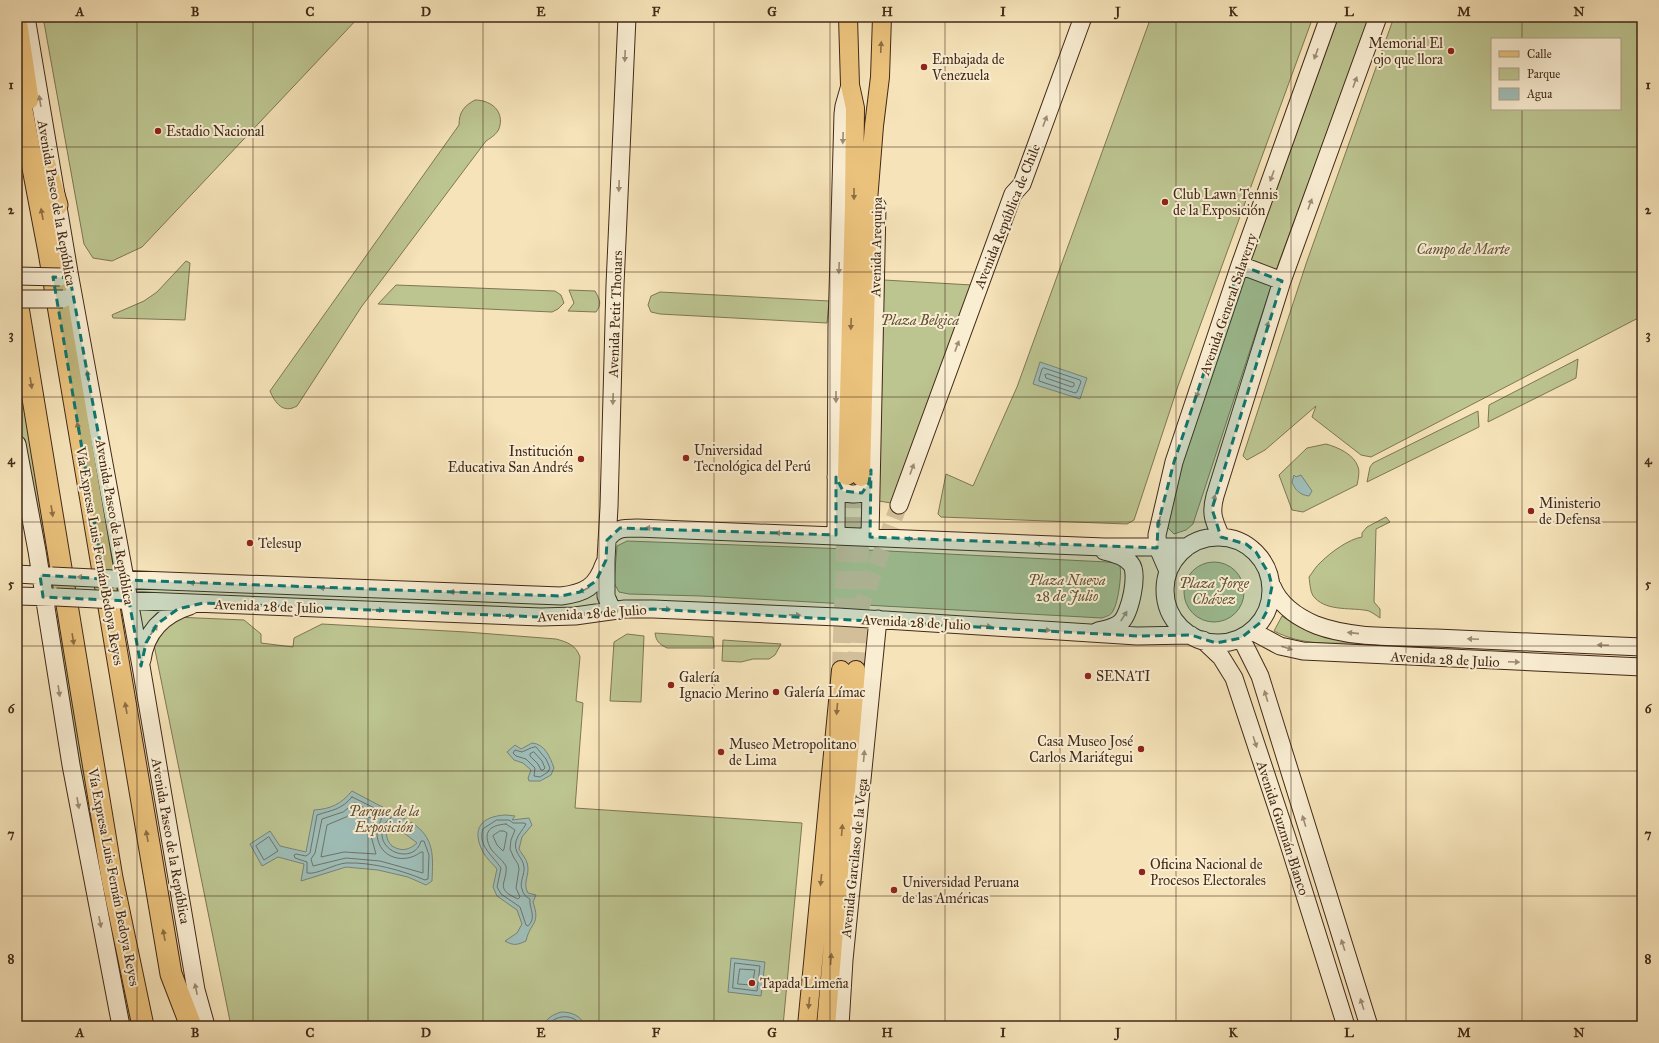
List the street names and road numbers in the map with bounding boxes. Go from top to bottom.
street label: Avenida Paseo de la República [33,118,79,287]
street label: Avenida República de Chile [970,141,1044,292]
street label: Avenida Arequipa [867,197,887,298]
street label: Avenida General Salaverry [1196,231,1261,378]
street label: Avenida Petit Thouars [605,250,626,379]
street label: Avenida Paseo de la República [91,437,137,606]
street label: Vía Expresa Luis Fernán Bedoya Reyes [72,445,127,667]
street label: Avenida 28 de Julio [213,596,324,618]
street label: Avenida 28 de Julio [536,601,647,627]
street label: Avenida 28 de Julio [860,611,971,635]
street label: Avenida 28 de Julio [1389,648,1500,672]
street label: Avenida Paseo de la República [147,756,193,925]
street label: Avenida Guzmán Blanco [1252,758,1312,898]
street label: Vía Expresa Luis Fernán Bedoya Reyes [84,766,143,987]
street label: Avenida Garcilaso de la Vega [838,777,871,940]

